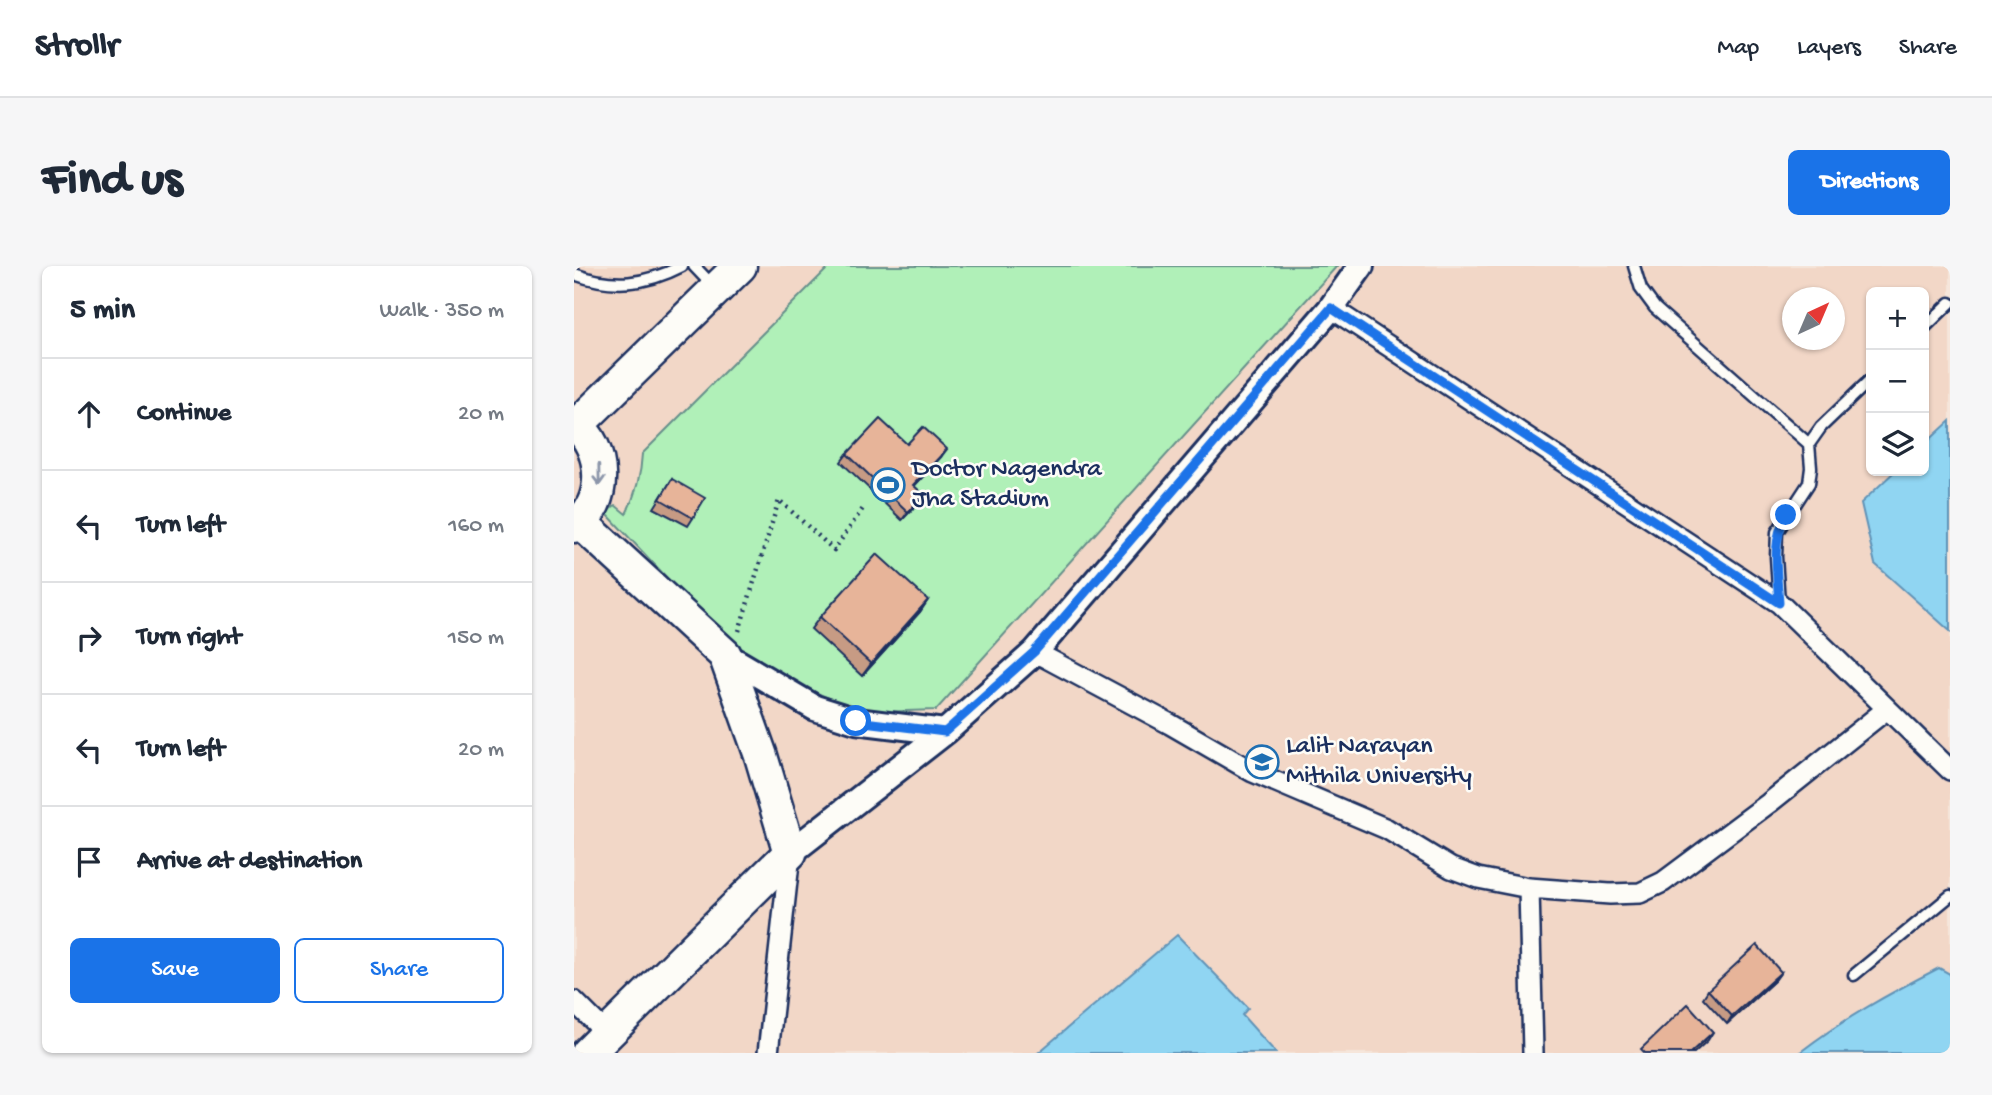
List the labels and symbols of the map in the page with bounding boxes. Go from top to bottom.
north arrow [1782,287,1845,350]
place label: Doctor Nagendra Jha Stadium [910,455,1103,516]
one-way arrow [592,463,605,486]
sports icon: Doctor Nagendra Jha Stadium [869,466,907,504]
route end [1770,499,1801,530]
route start [840,705,871,736]
place label: Lalit Narayan Mithila University [1286,732,1472,793]
school or university icon: Lalit Narayan Mithila University [1243,743,1281,781]

